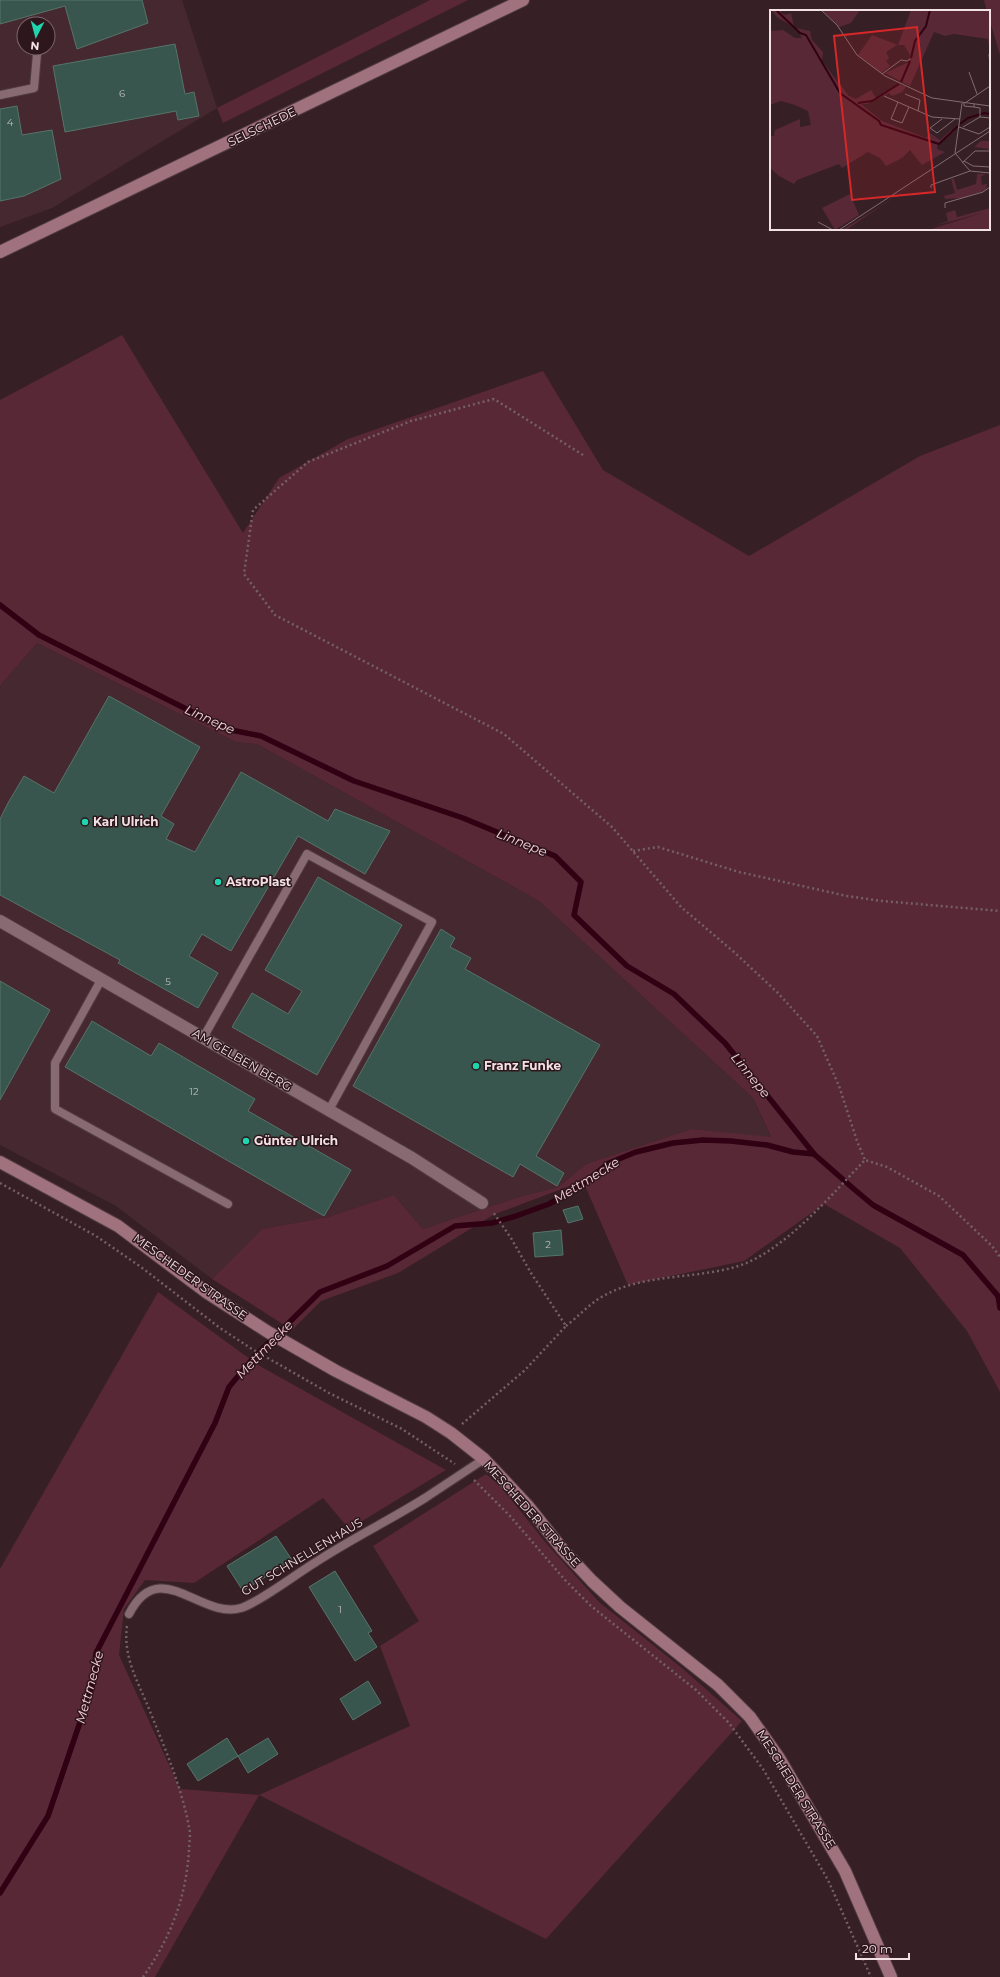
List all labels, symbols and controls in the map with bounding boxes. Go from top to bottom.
inset map [770,10,990,230]
north arrow [16,16,56,56]
text: N [30,39,40,53]
house number: 6 [119,87,125,100]
street label: SELSCHEDE [225,104,298,150]
house number: 4 [7,116,14,129]
water label: Linnepe [182,701,238,737]
place label: Karl Ulrich [93,814,158,829]
marker: Karl Ulrich [80,817,90,827]
water label: Linnepe [494,825,550,859]
place label: AstroPlast [225,874,292,889]
marker: AstroPlast [213,877,223,887]
house number: 5 [165,975,171,988]
street label: AM GELBEN BERG [190,1025,295,1094]
water label: Linnepe [728,1049,774,1101]
place label: Franz Funke [484,1058,561,1073]
marker: Franz Funke [471,1061,481,1071]
house number: 12 [189,1085,199,1098]
place label: Günter Ulrich [254,1133,338,1148]
marker: Günter Ulrich [241,1136,251,1146]
water label: Mettmecke [550,1153,622,1207]
street label: MESCHEDER STRASSE [130,1230,250,1323]
house number: 2 [545,1238,551,1251]
water label: Mettmecke [232,1316,296,1381]
street label: MESCHEDER STRASSE [481,1458,584,1570]
street label: GUT SCHNELLENHAUS [238,1514,365,1599]
house number: 1 [338,1603,342,1616]
water label: Mettmecke [72,1649,106,1725]
street label: MESCHEDER STRASSE [754,1727,839,1851]
scale bar [856,1935,909,1961]
text: 20 m [862,1941,893,1956]

